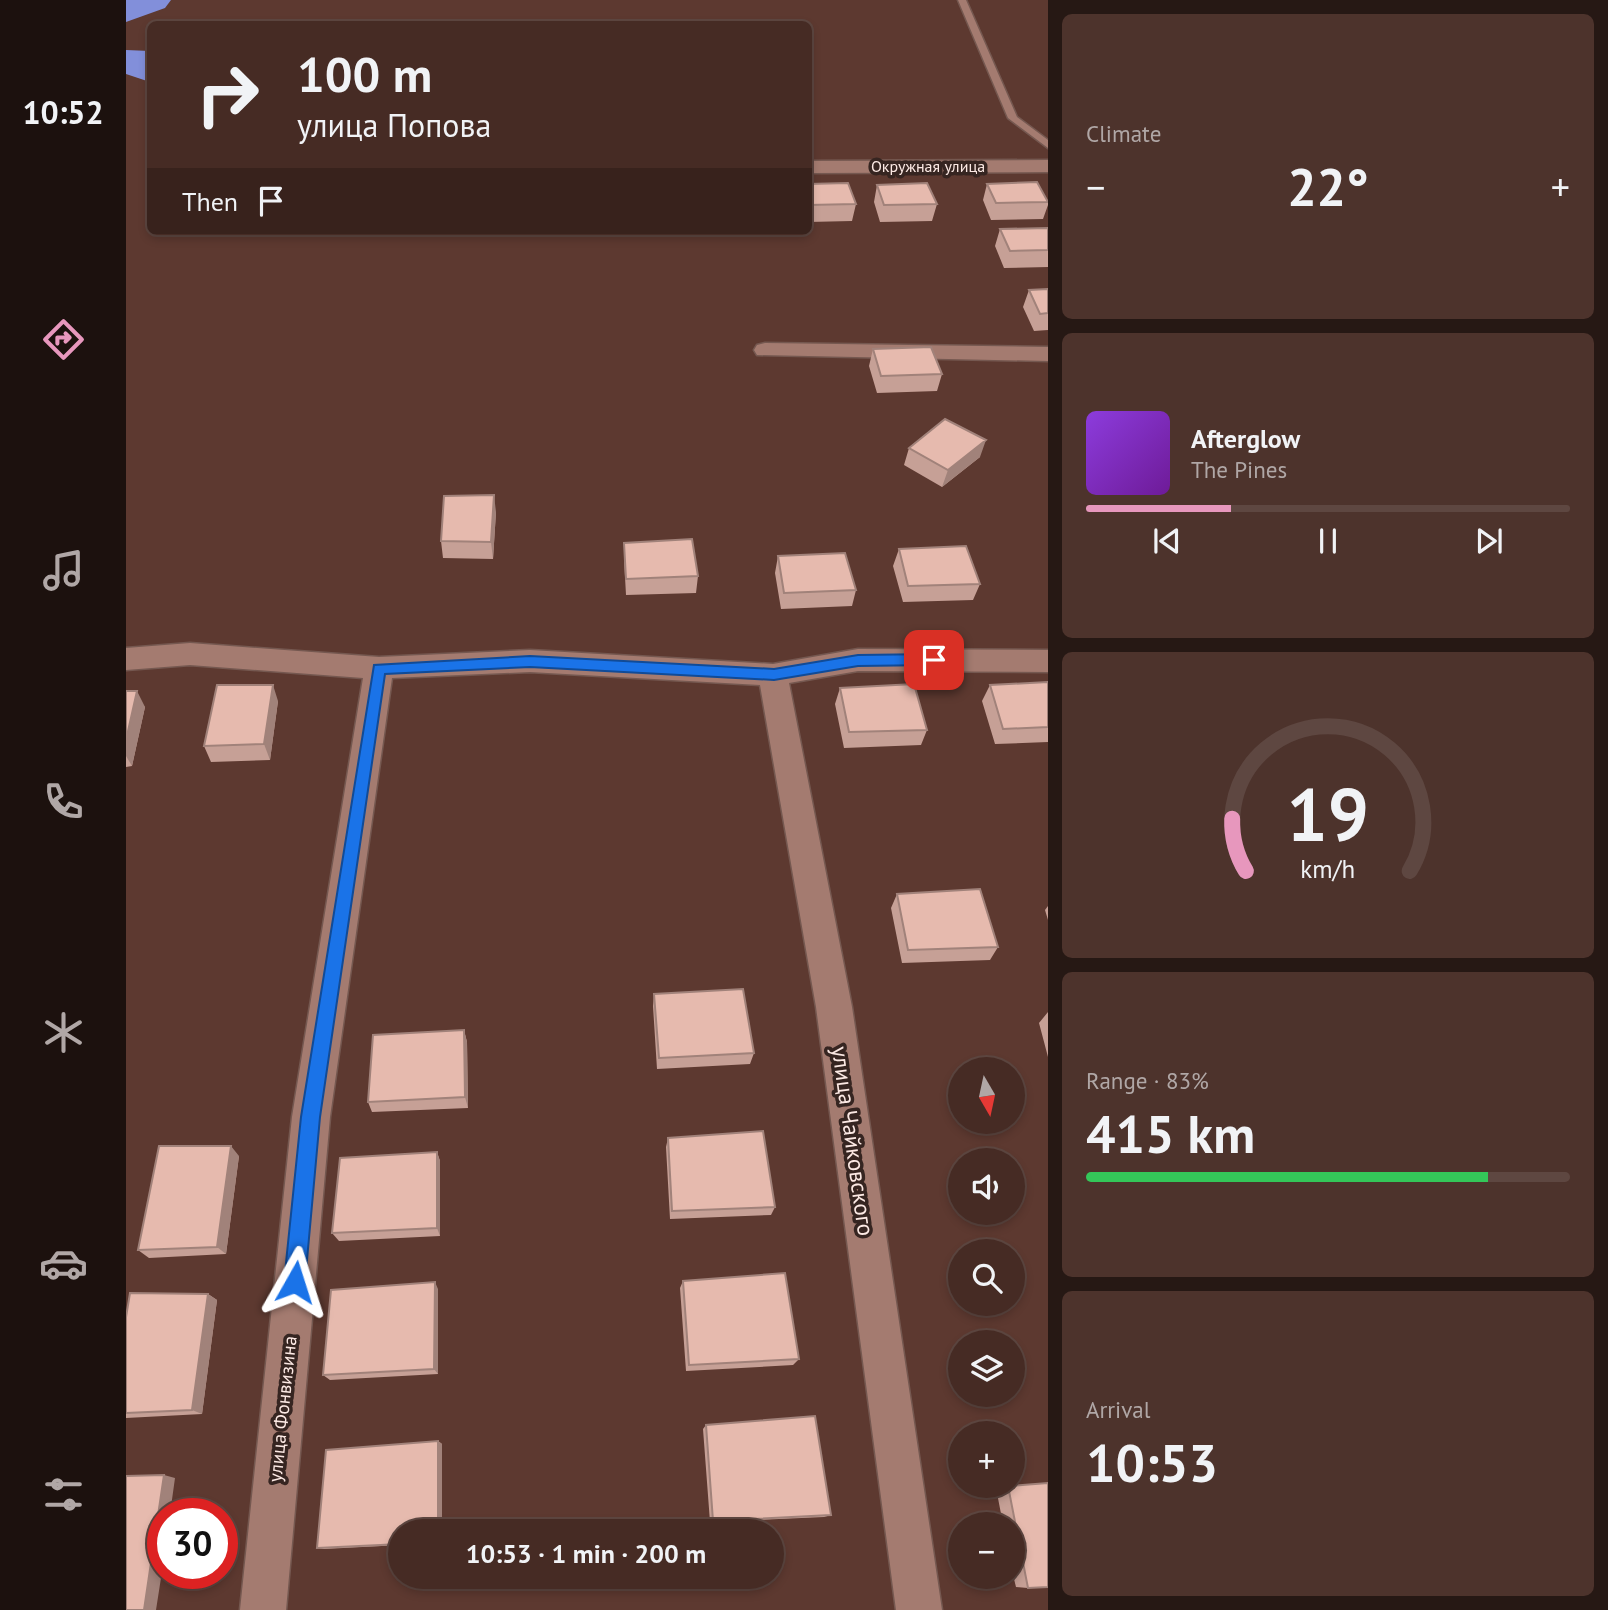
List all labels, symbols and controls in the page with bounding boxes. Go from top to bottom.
text: 100 m [297,42,432,106]
icon: right [182,49,273,140]
text: 10:52 [22,91,104,133]
text: улица Попова [297,104,491,146]
text: Climate [1086,119,1161,148]
text: 22° [1287,153,1369,220]
street label: Окружная улица [871,156,985,176]
text: − [1086,162,1105,211]
text: + [1551,162,1570,211]
icon: arrive [252,182,290,220]
text: Then [182,185,238,218]
icon: directions [39,315,88,364]
text: Afterglow [1191,422,1300,455]
text: The Pines [1191,455,1287,484]
icon: previous [1148,522,1186,560]
icon: pause [1309,522,1347,560]
icon: next [1470,522,1508,560]
icon: music [39,546,88,595]
pin [904,630,964,690]
icon: arrive [915,641,953,679]
text: 19 [1287,767,1369,861]
icon: phone [39,777,88,826]
text: km/h [1301,853,1355,885]
icon: climate [39,1008,88,1057]
street label: улица Чайковского [826,1044,881,1238]
north arrow [948,1057,1026,1134]
map controls [948,1057,1025,1589]
text: Range · 83% [1086,1066,1209,1095]
text: 415 km [1086,1100,1255,1167]
button: sound [948,1148,1025,1225]
icon: car [39,1239,88,1288]
button: search [948,1239,1025,1316]
position arrow [258,1245,332,1319]
button: layers [948,1330,1025,1407]
street label: улица Фонвизина [262,1335,302,1483]
text: Arrival [1086,1395,1150,1424]
button: + [948,1421,1025,1498]
text: 10:53 [1086,1429,1218,1496]
icon: filters [39,1470,88,1519]
speed limit sign: 30 [147,1498,238,1589]
button: − [948,1512,1025,1589]
text: 10:53 · 1 min · 200 m [466,1537,706,1570]

